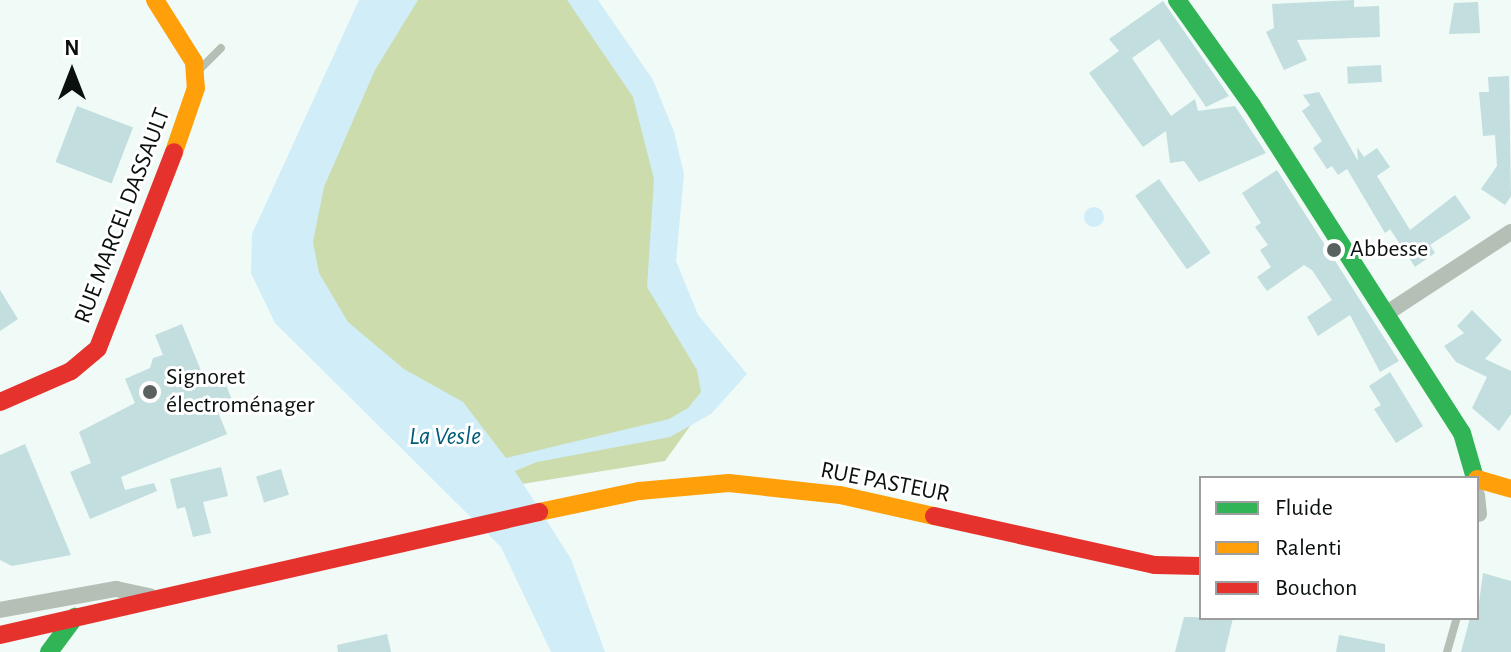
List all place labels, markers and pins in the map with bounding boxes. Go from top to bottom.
place label: Abbesse [1350,236,1428,264]
marker: Abbesse [1325,241,1343,259]
place label: Signoret électroménager [166,364,314,420]
marker: Signoret électroménager [141,383,159,401]

